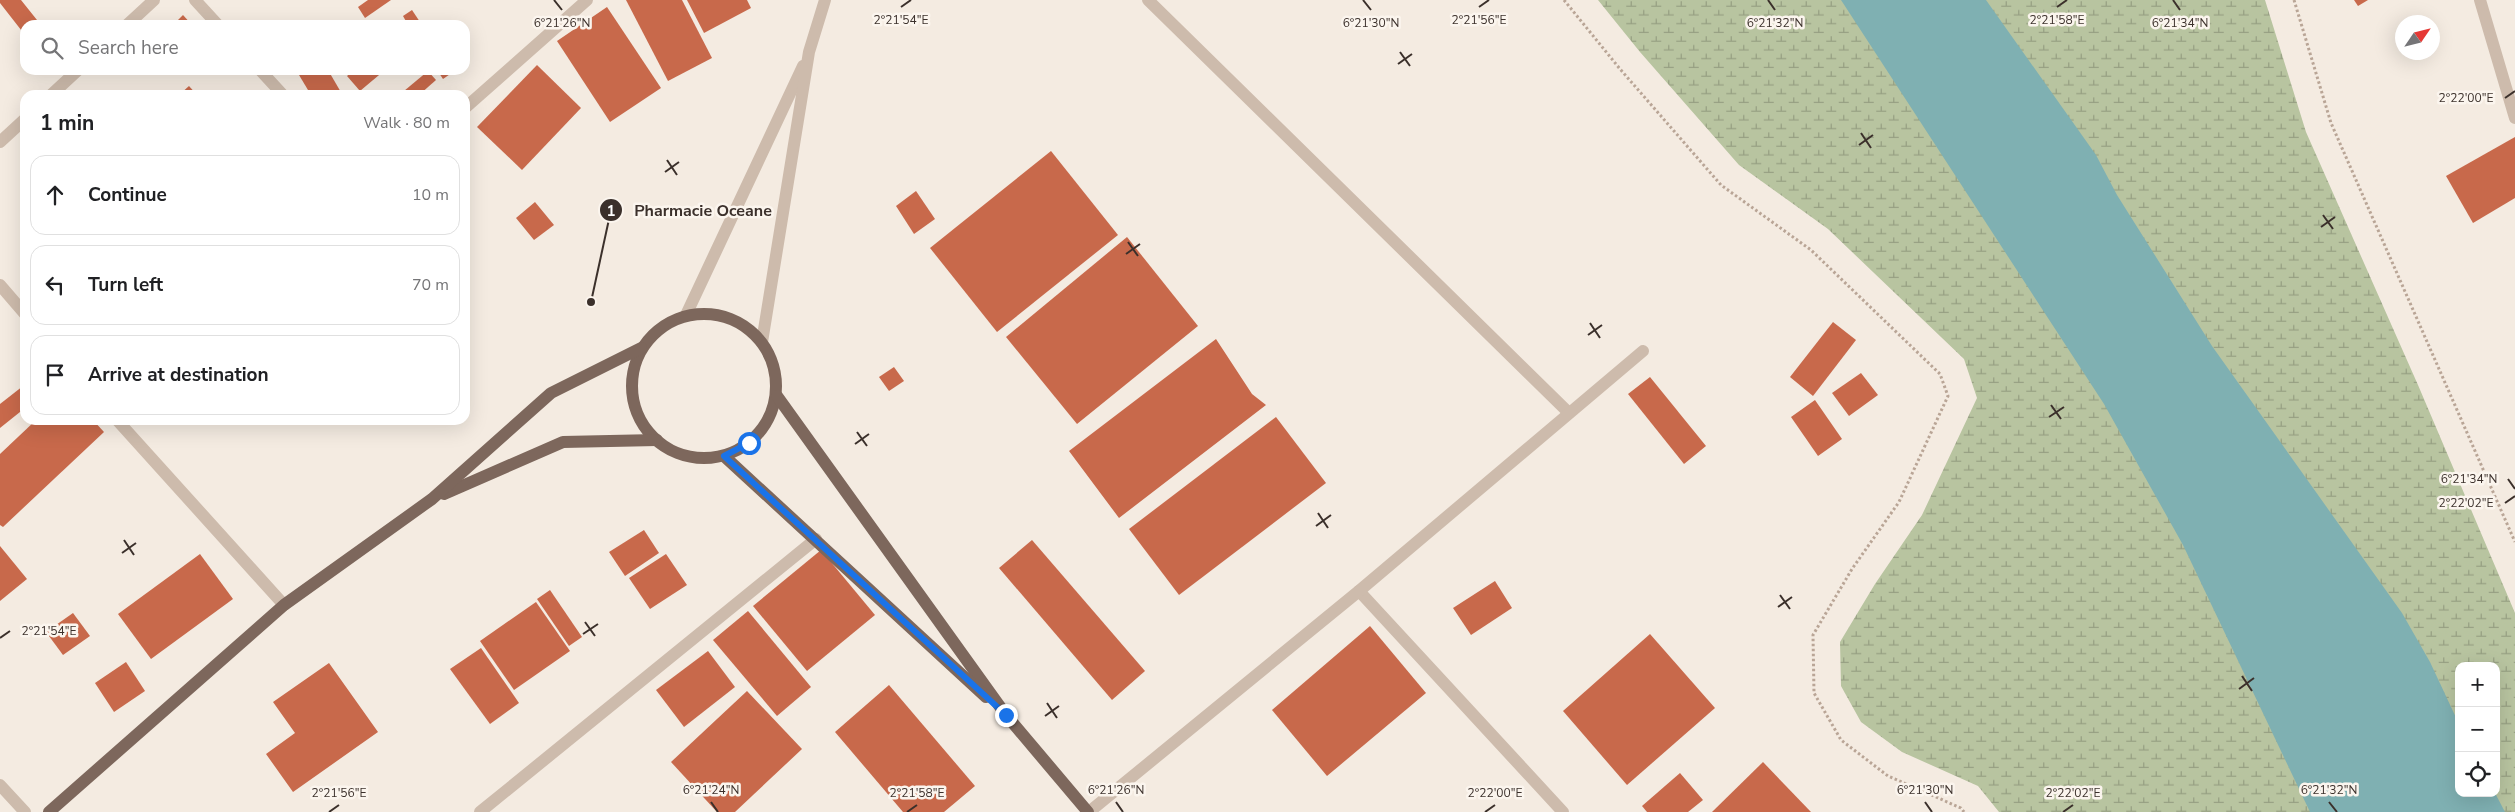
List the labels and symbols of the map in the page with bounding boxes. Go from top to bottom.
text: 2°21'54"E [874,12,928,28]
text: 2°21'56"E [1452,12,1506,28]
text: 2°21'58"E [2030,12,2084,28]
text: 6°21'26"N [534,15,590,31]
text: 6°21'30"N [1343,15,1399,31]
text: 6°21'32"N [1747,15,1803,31]
text: 6°21'34"N [2152,15,2208,31]
north arrow [2395,15,2440,60]
text: 2°22'00"E [2439,90,2493,106]
callout: Pharmacie Oceane [599,195,782,226]
text: Pharmacie Oceane [634,200,772,222]
text: 1 [606,201,616,221]
route start [738,432,761,455]
text: 6°21'34"N [2441,471,2497,487]
text: 2°22'02"E [2439,495,2493,511]
text: 2°21'54"E [22,623,76,639]
route end [995,704,1018,727]
text: 6°21'24"N [683,782,739,798]
text: 6°21'26"N [1088,782,1144,798]
text: 6°21'30"N [1897,782,1953,798]
text: 6°21'32"N [2301,782,2357,798]
text: 2°21'56"E [312,785,366,801]
text: 2°21'58"E [890,785,944,801]
text: 2°22'00"E [1468,785,1522,801]
text: 2°22'02"E [2046,785,2100,801]

